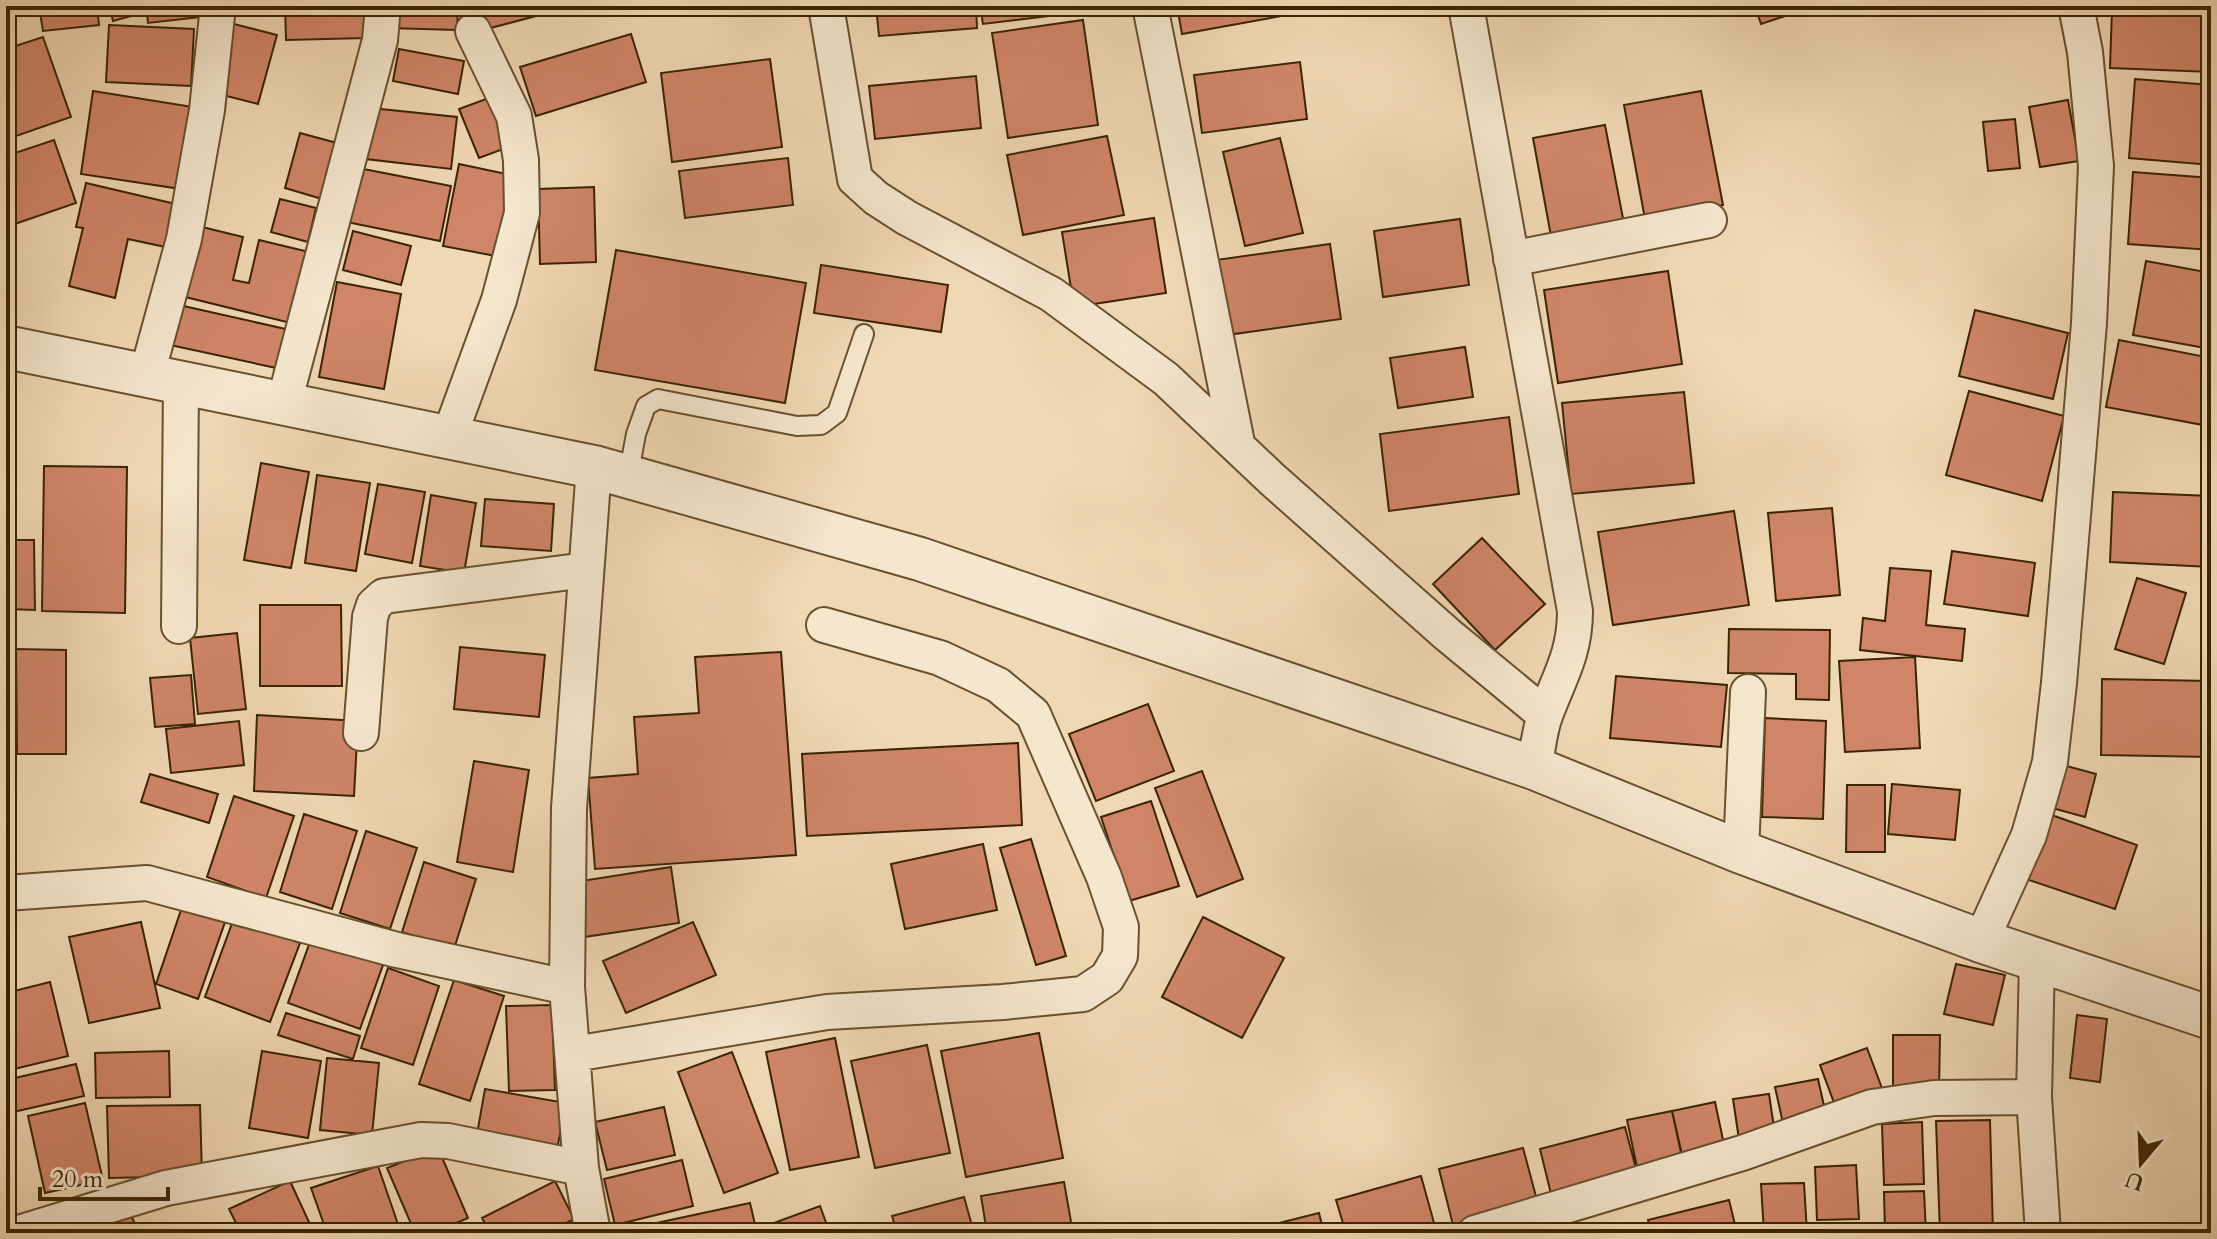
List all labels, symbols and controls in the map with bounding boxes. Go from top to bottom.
north arrow [2101,1123,2181,1203]
scale bar [40,1151,168,1201]
text: 20 m [52,1163,104,1196]
text: U [2121,1164,2148,1198]

